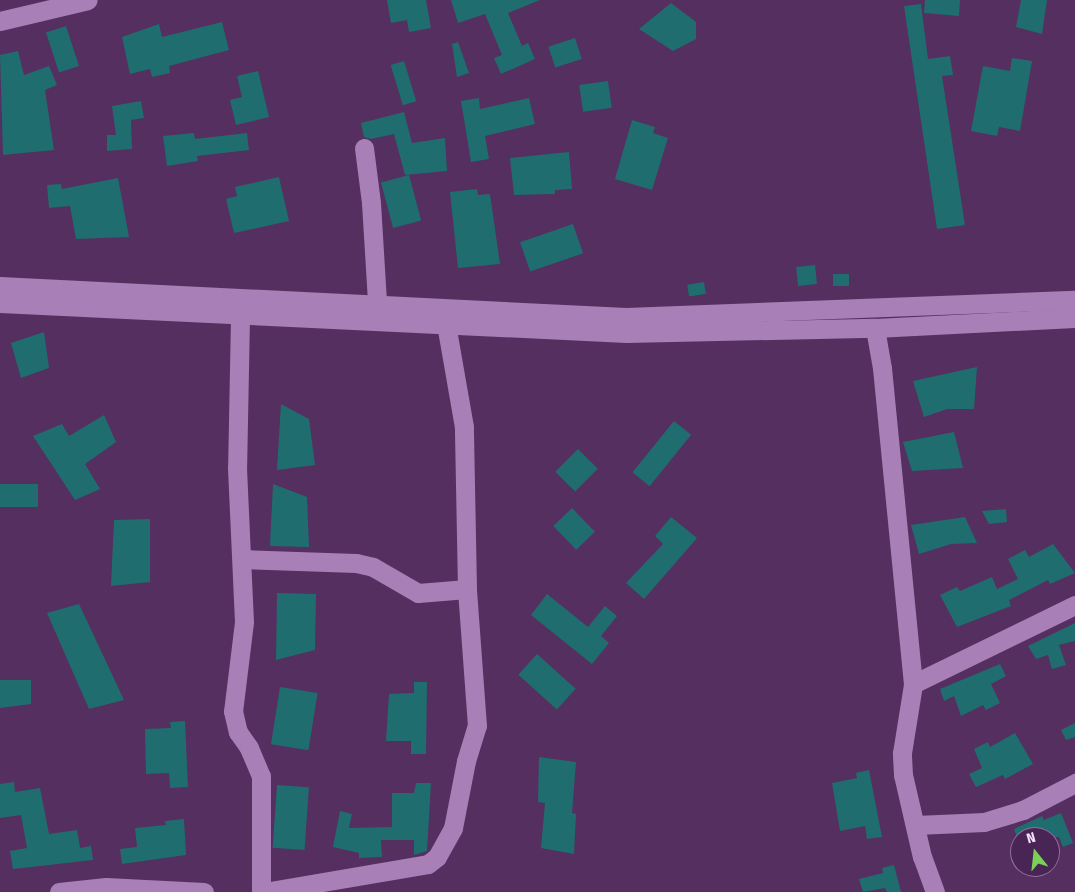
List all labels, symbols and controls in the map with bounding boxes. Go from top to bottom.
north arrow [1010,827,1060,877]
text: N [1025,829,1037,847]

